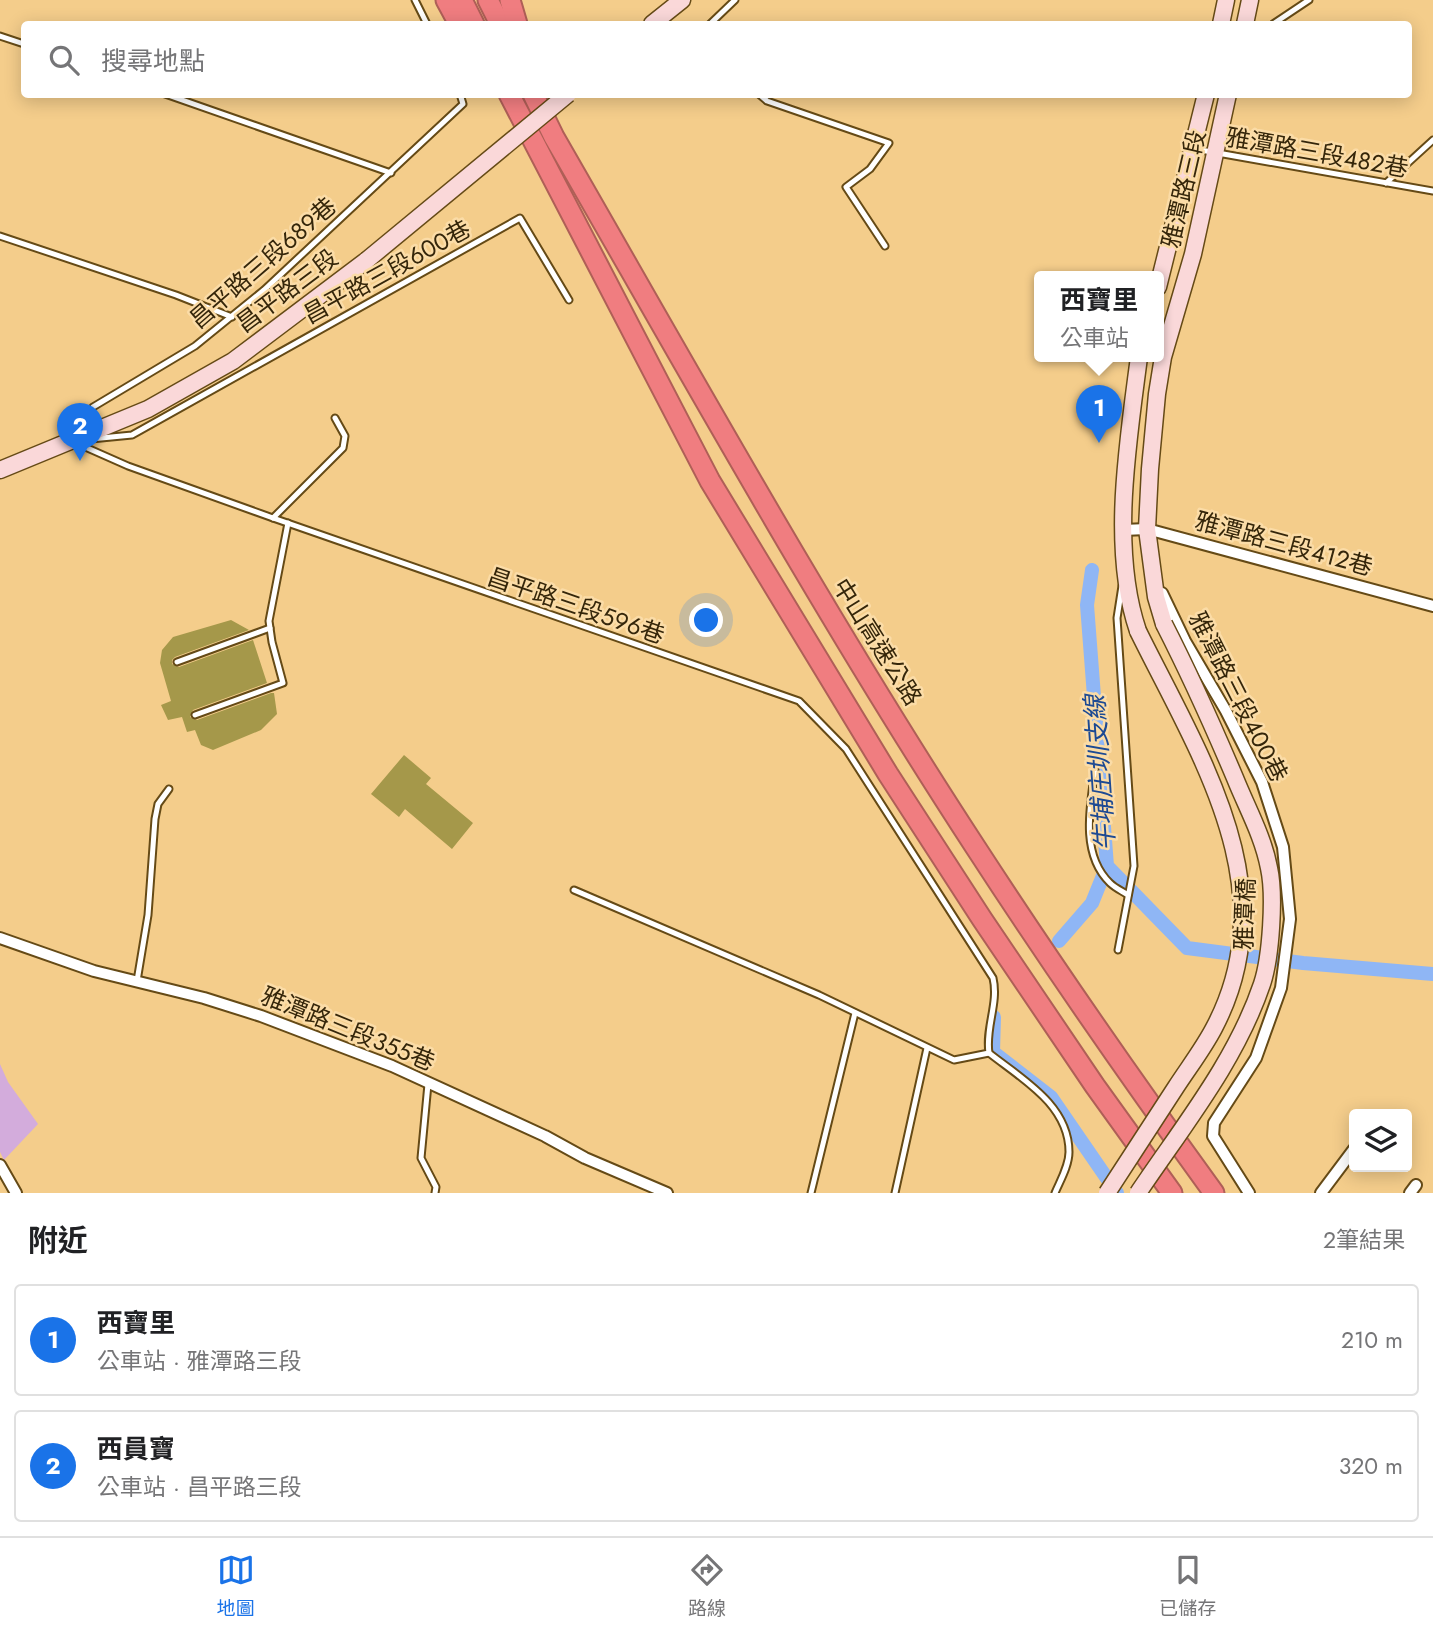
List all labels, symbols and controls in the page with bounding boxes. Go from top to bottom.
search box [21,21,1412,98]
icon: search [45,41,83,79]
text: 搜尋地點 [101,42,205,80]
street label: 雅潭路三段482巷 [1223,119,1411,186]
street label: 雅潭路三段 [1153,126,1214,251]
street label: 昌平路三段689巷 [184,192,342,334]
street label: 昌平路三段600巷 [297,211,477,332]
street label: 昌平路三段 [230,243,344,339]
popup [1034,271,1164,362]
text: 西寶里 [1060,281,1138,319]
text: 公車站 [1060,321,1129,355]
pin: 1 [1076,385,1122,443]
pin: 2 [57,403,103,461]
street label: 雅潭路三段412巷 [1191,503,1377,584]
street label: 昌平路三段596巷 [483,559,669,652]
street label: 中山高速公路 [824,571,930,712]
your location [689,603,723,637]
street label: 雅潭路三段400巷 [1180,606,1296,788]
water label: 牛埔庄圳支線 [1075,691,1124,852]
street label: 雅潭橋 [1226,877,1263,951]
street label: 雅潭路三段355巷 [256,978,440,1079]
map controls [1349,1109,1412,1172]
button: layers [1349,1109,1412,1172]
text: 附近 [28,1219,88,1262]
text: 2筆結果 [1323,1223,1405,1257]
text: 西寶里 [97,1304,175,1342]
text: 1 [47,1323,59,1357]
text: 210 m [1341,1323,1403,1357]
text: 公車站 · 雅潭路三段 [97,1344,302,1378]
text: 西員寶 [97,1430,175,1468]
text: 2 [45,1449,61,1483]
text: 320 m [1339,1449,1403,1483]
text: 公車站 · 昌平路三段 [97,1470,302,1504]
tab: 地圖 [217,1551,255,1622]
tab: 路線 [688,1551,726,1622]
tab: 已儲存 [1159,1551,1216,1622]

